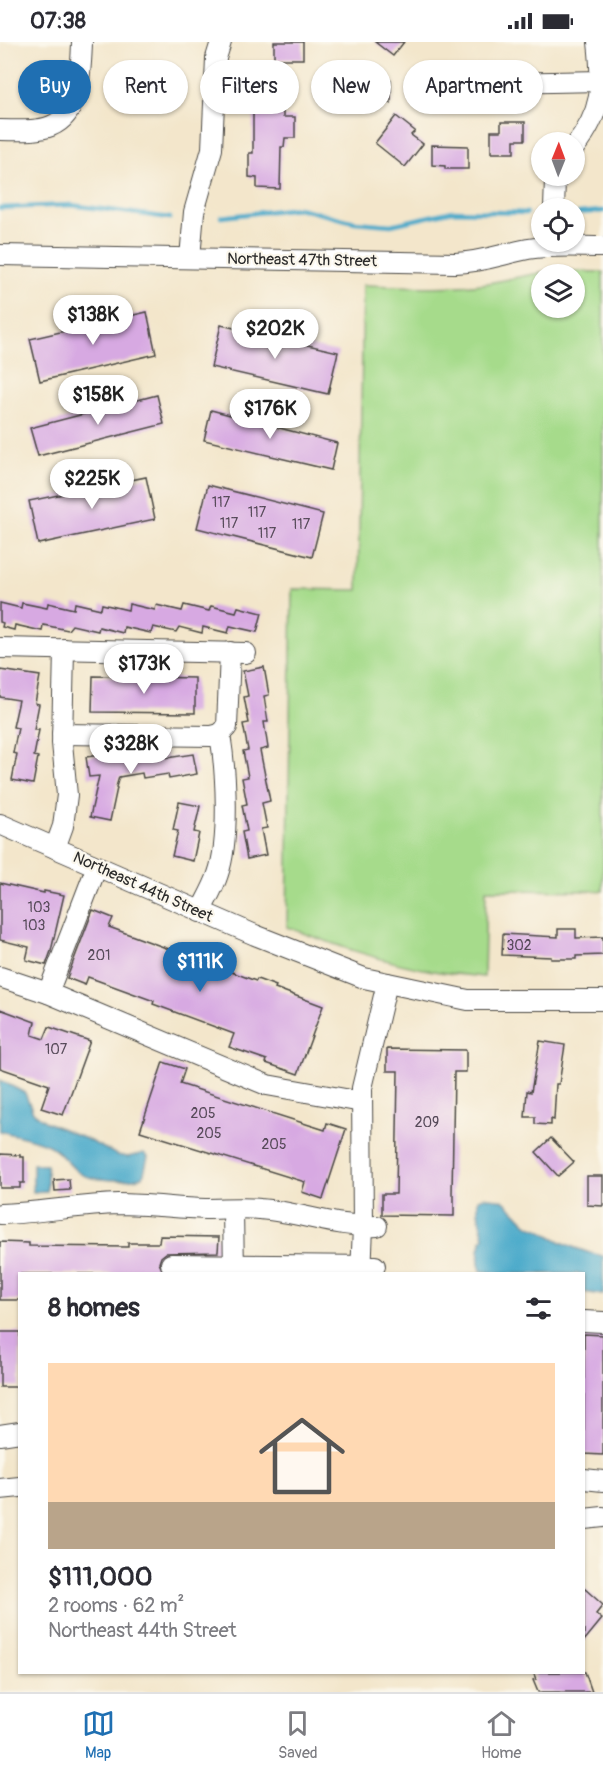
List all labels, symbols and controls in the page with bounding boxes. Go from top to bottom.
text: 07:38 [30,7,86,35]
chip: Buy [18,60,91,114]
chip: Rent [103,60,188,114]
chip: Filters [200,60,299,114]
chip: New [311,60,391,114]
chip: Apartment [403,60,543,114]
north arrow [531,132,585,186]
map controls [531,132,585,318]
button: locate [531,198,585,252]
street label: Northeast 47th Street [227,249,378,271]
button: layers [531,264,585,318]
pin: $138K [51,295,135,346]
text: $138K [67,302,119,327]
pin: $202K [233,309,317,360]
text: $202K [246,316,304,341]
pin: $158K [56,375,140,426]
text: $158K [72,382,124,407]
pin: $176K [228,389,312,440]
text: $176K [244,396,296,421]
pin: $225K [50,459,134,510]
text: $225K [64,466,120,491]
house number: 117 [212,494,231,511]
house number: 117 [248,504,267,521]
house number: 117 [220,515,239,532]
house number: 117 [292,516,311,533]
house number: 117 [258,525,277,542]
pin: $173K [102,644,186,695]
text: $173K [118,651,170,676]
pin: $328K [89,724,173,775]
text: $328K [103,731,159,756]
street label: Northeast 44th Street [70,847,216,927]
house number: 103 [28,899,51,916]
house number: 103 [23,917,46,934]
house number: 302 [506,937,532,954]
pin: $111K [158,942,242,993]
house number: 201 [88,947,110,964]
text: $111K [177,949,223,974]
house number: 107 [45,1041,68,1058]
house number: 205 [191,1105,215,1122]
house number: 209 [415,1114,439,1131]
house number: 205 [197,1125,221,1142]
house number: 205 [262,1136,286,1153]
text: 8 homes [48,1292,140,1324]
icon: filters [522,1292,555,1325]
icon: home [248,1402,356,1510]
text: $111,000 [48,1561,152,1593]
text: 2 rooms · 62 m² [48,1593,184,1618]
text: Northeast 44th Street [48,1618,237,1643]
tab: Map [82,1707,115,1763]
tab: Saved [278,1707,318,1763]
tab: Home [481,1707,521,1763]

